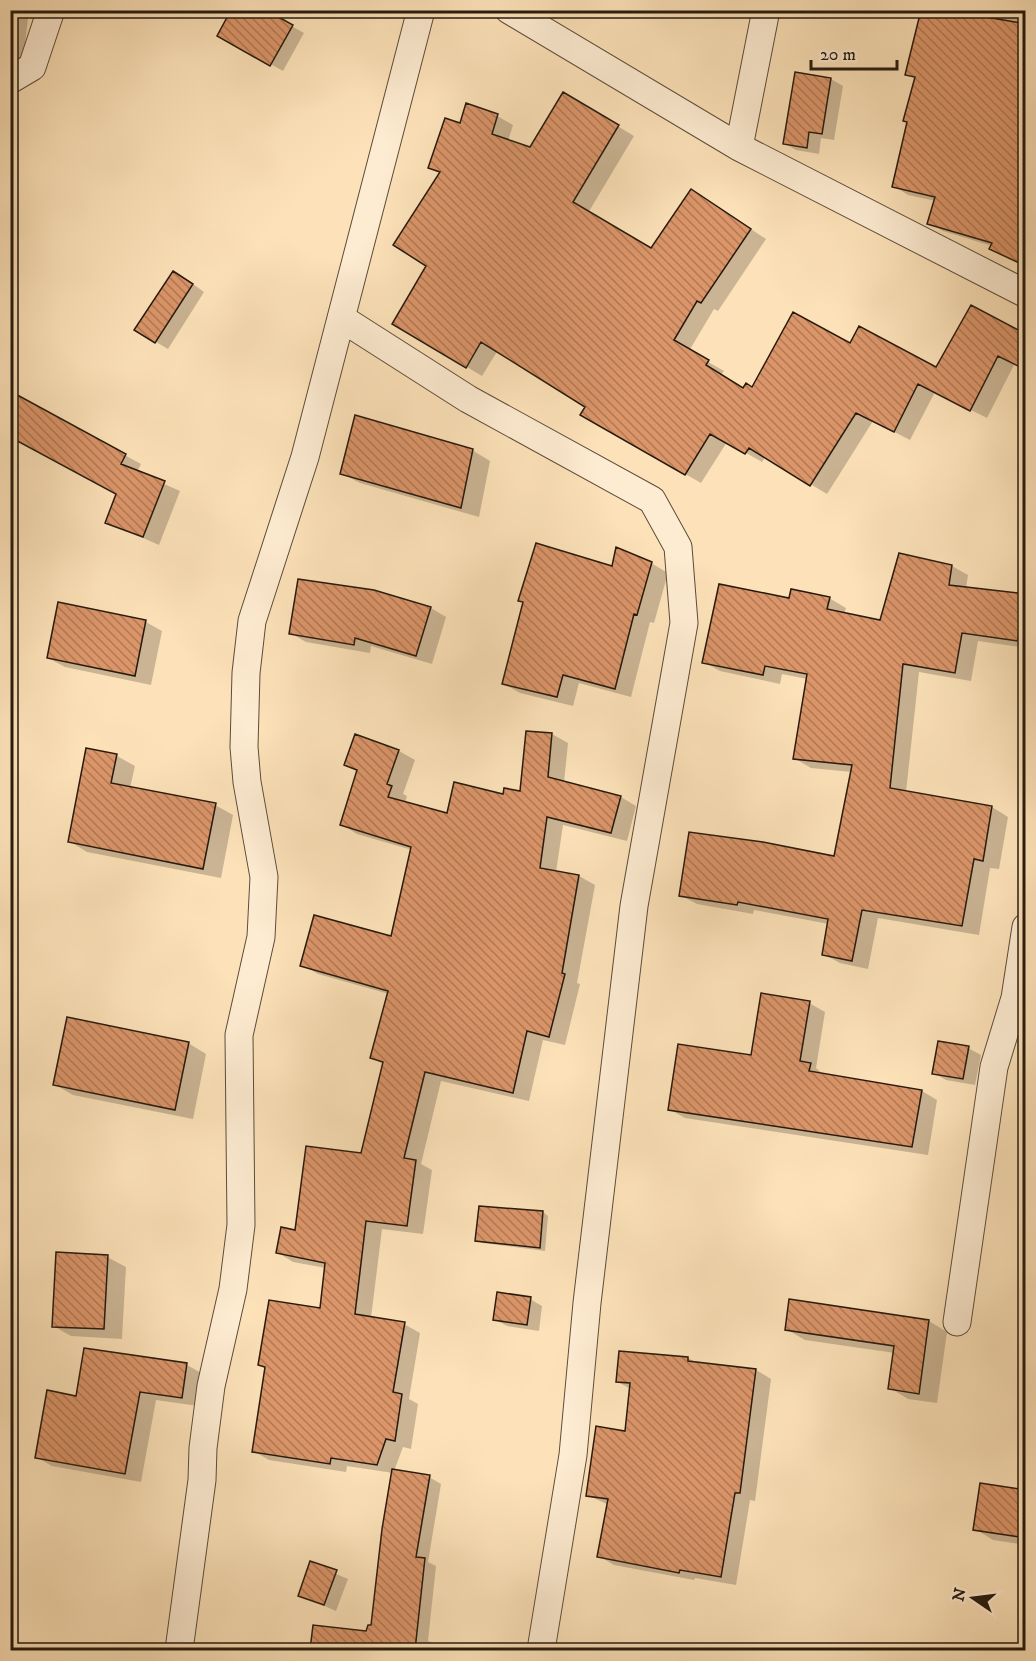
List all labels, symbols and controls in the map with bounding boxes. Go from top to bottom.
scale bar [811,33,896,71]
text: 20 m [820,44,856,66]
north arrow [943,1568,1003,1628]
text: N [948,1586,971,1603]

